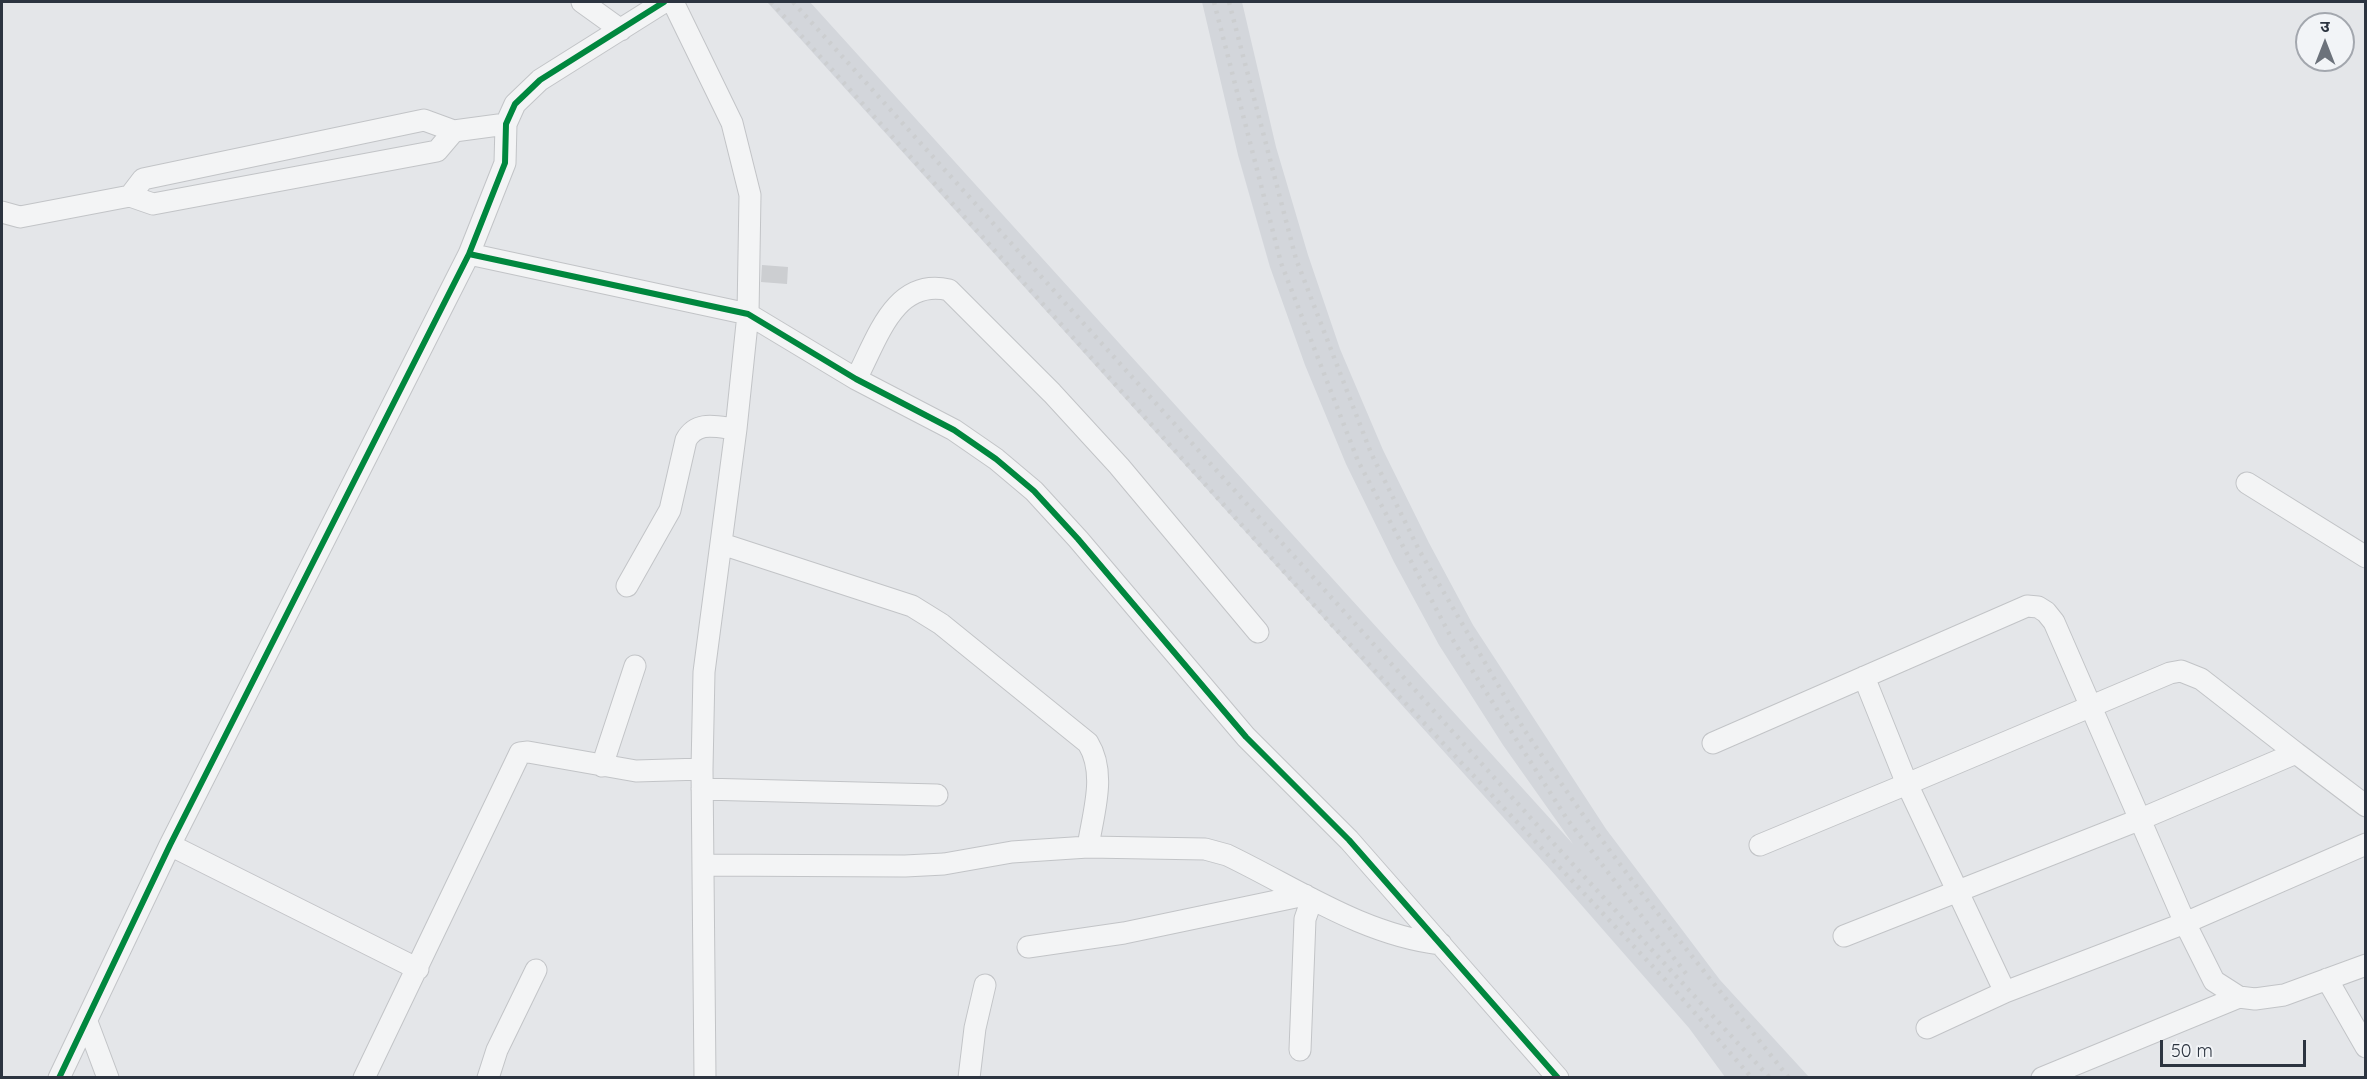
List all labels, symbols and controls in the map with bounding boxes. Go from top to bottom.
north arrow [2295,12,2355,72]
text: उ [2320,16,2330,36]
scale bar [2163,1028,2308,1066]
text: 50 m [2171,1039,2213,1062]

